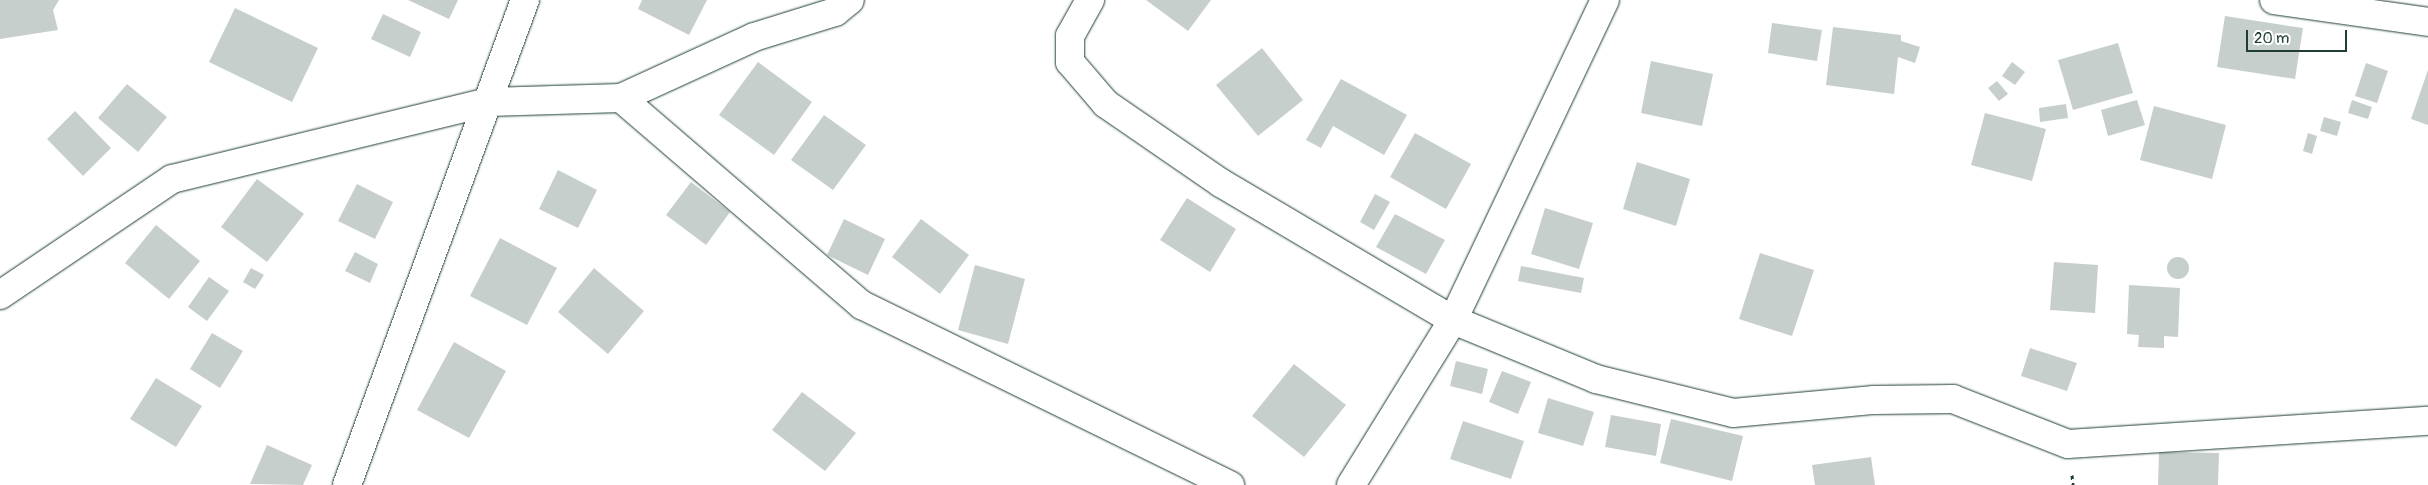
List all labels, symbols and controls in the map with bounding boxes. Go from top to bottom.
scale bar [2248,20,2349,52]
text: 20 m [2254,29,2289,48]

